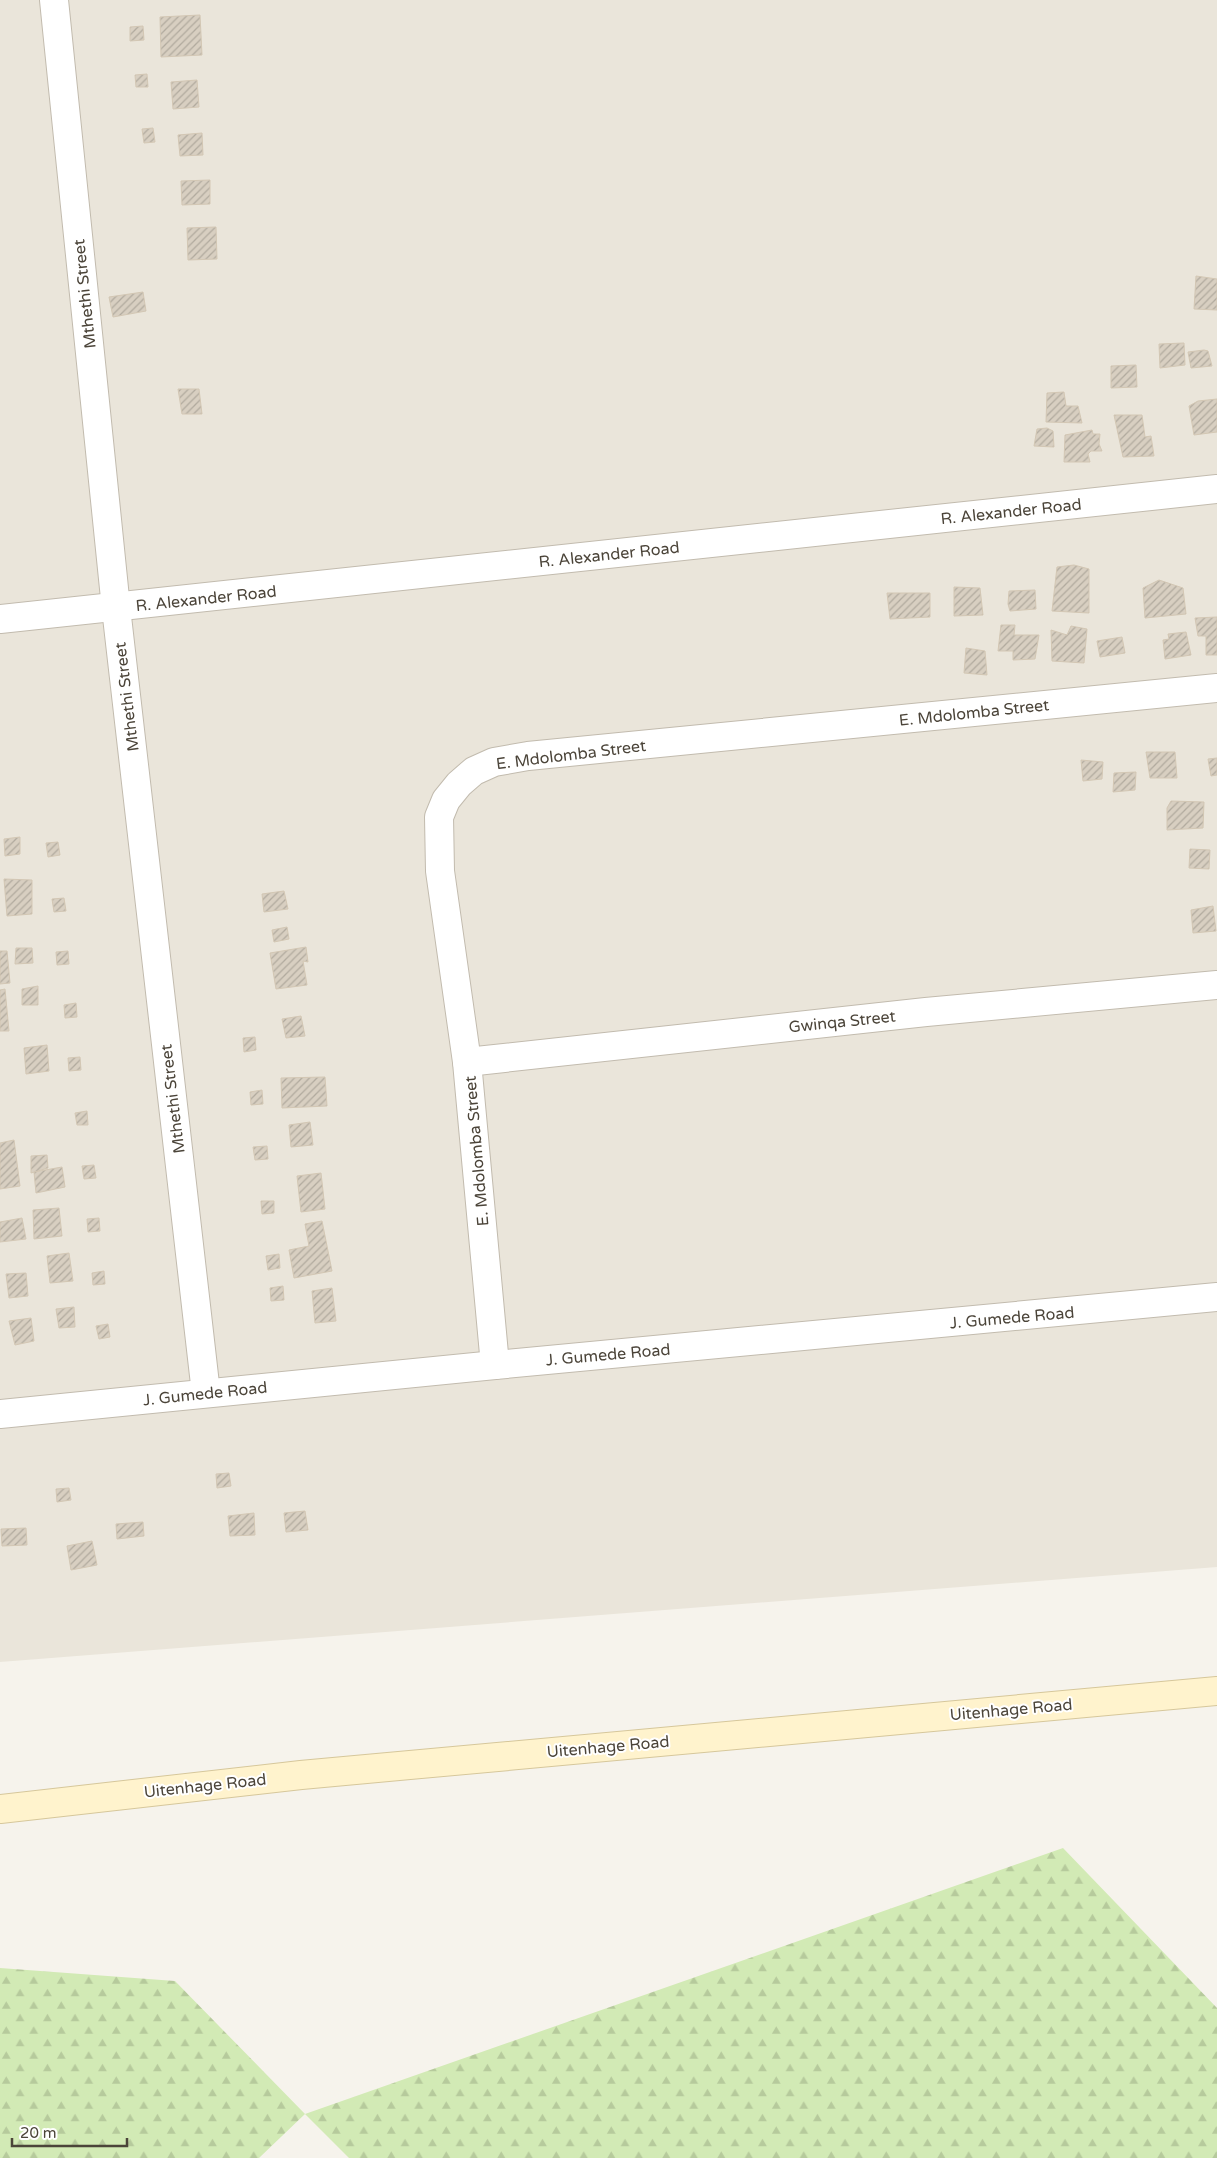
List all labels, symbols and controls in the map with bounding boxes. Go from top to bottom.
street label: Mthethi Street [69,238,101,350]
street label: R. Alexander Road [940,495,1083,529]
street label: R. Alexander Road [538,538,681,572]
street label: R. Alexander Road [135,582,278,616]
street label: Mthethi Street [110,641,144,753]
street label: E. Mdolomba Street [898,695,1050,731]
street label: E. Mdolomba Street [495,736,647,774]
street label: Gwinqa Street [788,1006,897,1038]
street label: Mthethi Street [156,1043,190,1155]
street label: E. Mdolomba Street [460,1075,494,1227]
street label: J. Gumede Road [949,1303,1075,1333]
street label: J. Gumede Road [545,1340,671,1370]
street label: J. Gumede Road [142,1378,268,1410]
street label: Uitenhage Road [949,1695,1073,1725]
street label: Uitenhage Road [546,1732,670,1762]
street label: Uitenhage Road [143,1770,267,1802]
scale bar [12,2116,128,2148]
text: 20 m [20,2124,57,2142]

